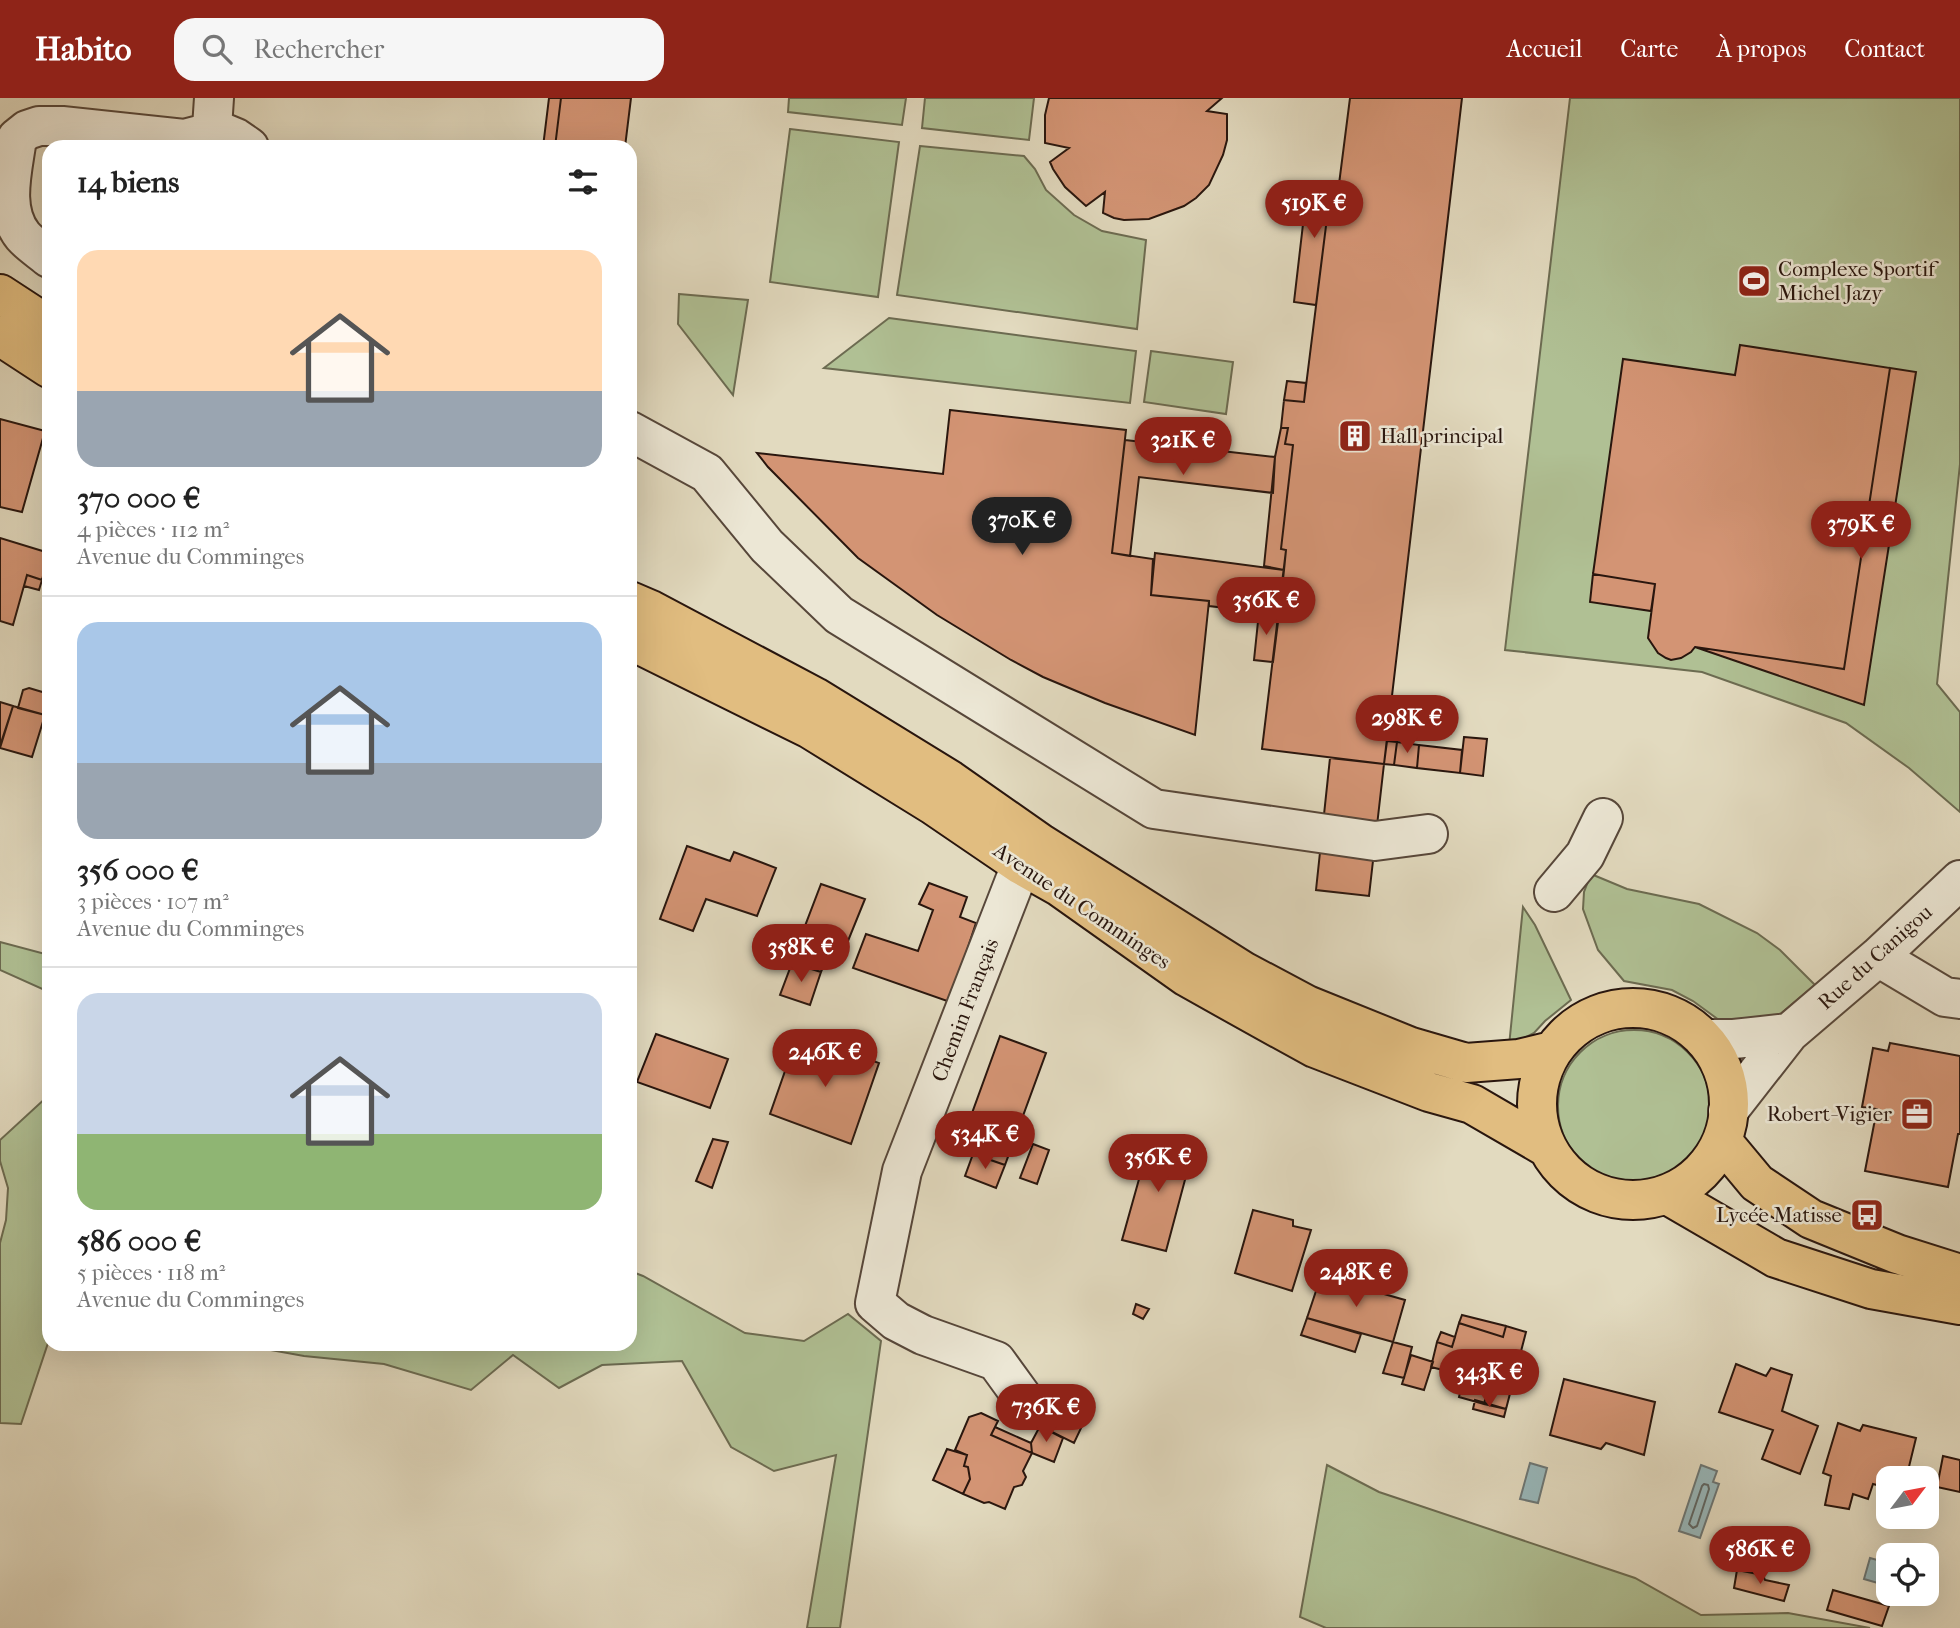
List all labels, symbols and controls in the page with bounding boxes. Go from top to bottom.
search box [174,18,664,81]
text: Habito [35,30,132,69]
icon: search [198,30,236,68]
text: Rechercher [254,34,384,65]
text: Accueil [1507,35,1582,63]
text: Carte [1620,35,1678,63]
text: À propos [1716,35,1806,63]
text: Contact [1844,35,1925,63]
icon: filters [564,163,602,201]
text: 14 biens [77,165,179,200]
pin: 519K € [1257,180,1371,240]
text: 519K € [1281,189,1347,216]
place label: Complexe Sportif Michel Jazy [1778,257,1939,305]
sports icon: Complexe Sportif Michel Jazy [1735,262,1773,300]
icon: home [277,295,403,421]
building icon: Hall principal [1336,417,1374,455]
pin: 321K € [1126,418,1240,477]
place label: Hall principal [1380,424,1504,448]
text: 321K € [1151,426,1215,453]
text: 370 000 € [77,481,201,516]
pin: 370K € [965,498,1079,557]
pin: 379K € [1804,502,1918,561]
text: 370K € [988,506,1056,533]
text: 379K € [1827,510,1895,537]
text: 4 pièces · 112 m² [77,516,229,543]
text: Avenue du Comminges [77,543,304,570]
pin: 356K € [1209,578,1323,637]
text: 356K € [1232,586,1300,613]
icon: home [277,667,403,793]
pin: 298K € [1350,696,1464,755]
text: 298K € [1372,704,1442,731]
street label: Avenue du Comminges [988,838,1175,974]
text: 356 000 € [77,853,199,888]
text: 3 pièces · 107 m² [77,888,229,915]
street label: Rue du Canigou [1813,899,1937,1014]
text: Avenue du Comminges [77,915,304,942]
pin: 358K € [744,924,858,984]
text: 358K € [768,933,834,960]
street label: Chemin Français [927,935,1003,1085]
pin: 246K € [768,1030,882,1089]
icon: home [277,1038,403,1164]
text: 246K € [788,1038,862,1065]
office icon: Robert-Vigier [1898,1095,1936,1133]
place label: Robert-Vigier [1767,1102,1892,1126]
pin: 534K € [928,1112,1042,1171]
text: 534K € [951,1120,1019,1147]
pin: 356K € [1101,1134,1215,1194]
text: 356K € [1124,1143,1192,1170]
bus stop icon: Lycée Matisse [1848,1196,1886,1234]
place label: Lycée Matisse [1716,1203,1842,1227]
text: 586 000 € [77,1224,202,1259]
pin: 248K € [1299,1250,1413,1309]
text: 248K € [1320,1258,1392,1285]
text: 5 pièces · 118 m² [77,1259,225,1286]
text: Avenue du Comminges [77,1286,304,1313]
pin: 343K € [1432,1350,1546,1409]
text: 343K € [1455,1358,1523,1385]
pin: 736K € [989,1384,1103,1444]
text: 736K € [1012,1393,1080,1420]
north arrow [1876,1466,1939,1530]
map controls [1876,1466,1939,1606]
pin: 586K € [1703,1526,1817,1586]
text: 586K € [1725,1535,1795,1562]
button: locate [1876,1543,1939,1606]

